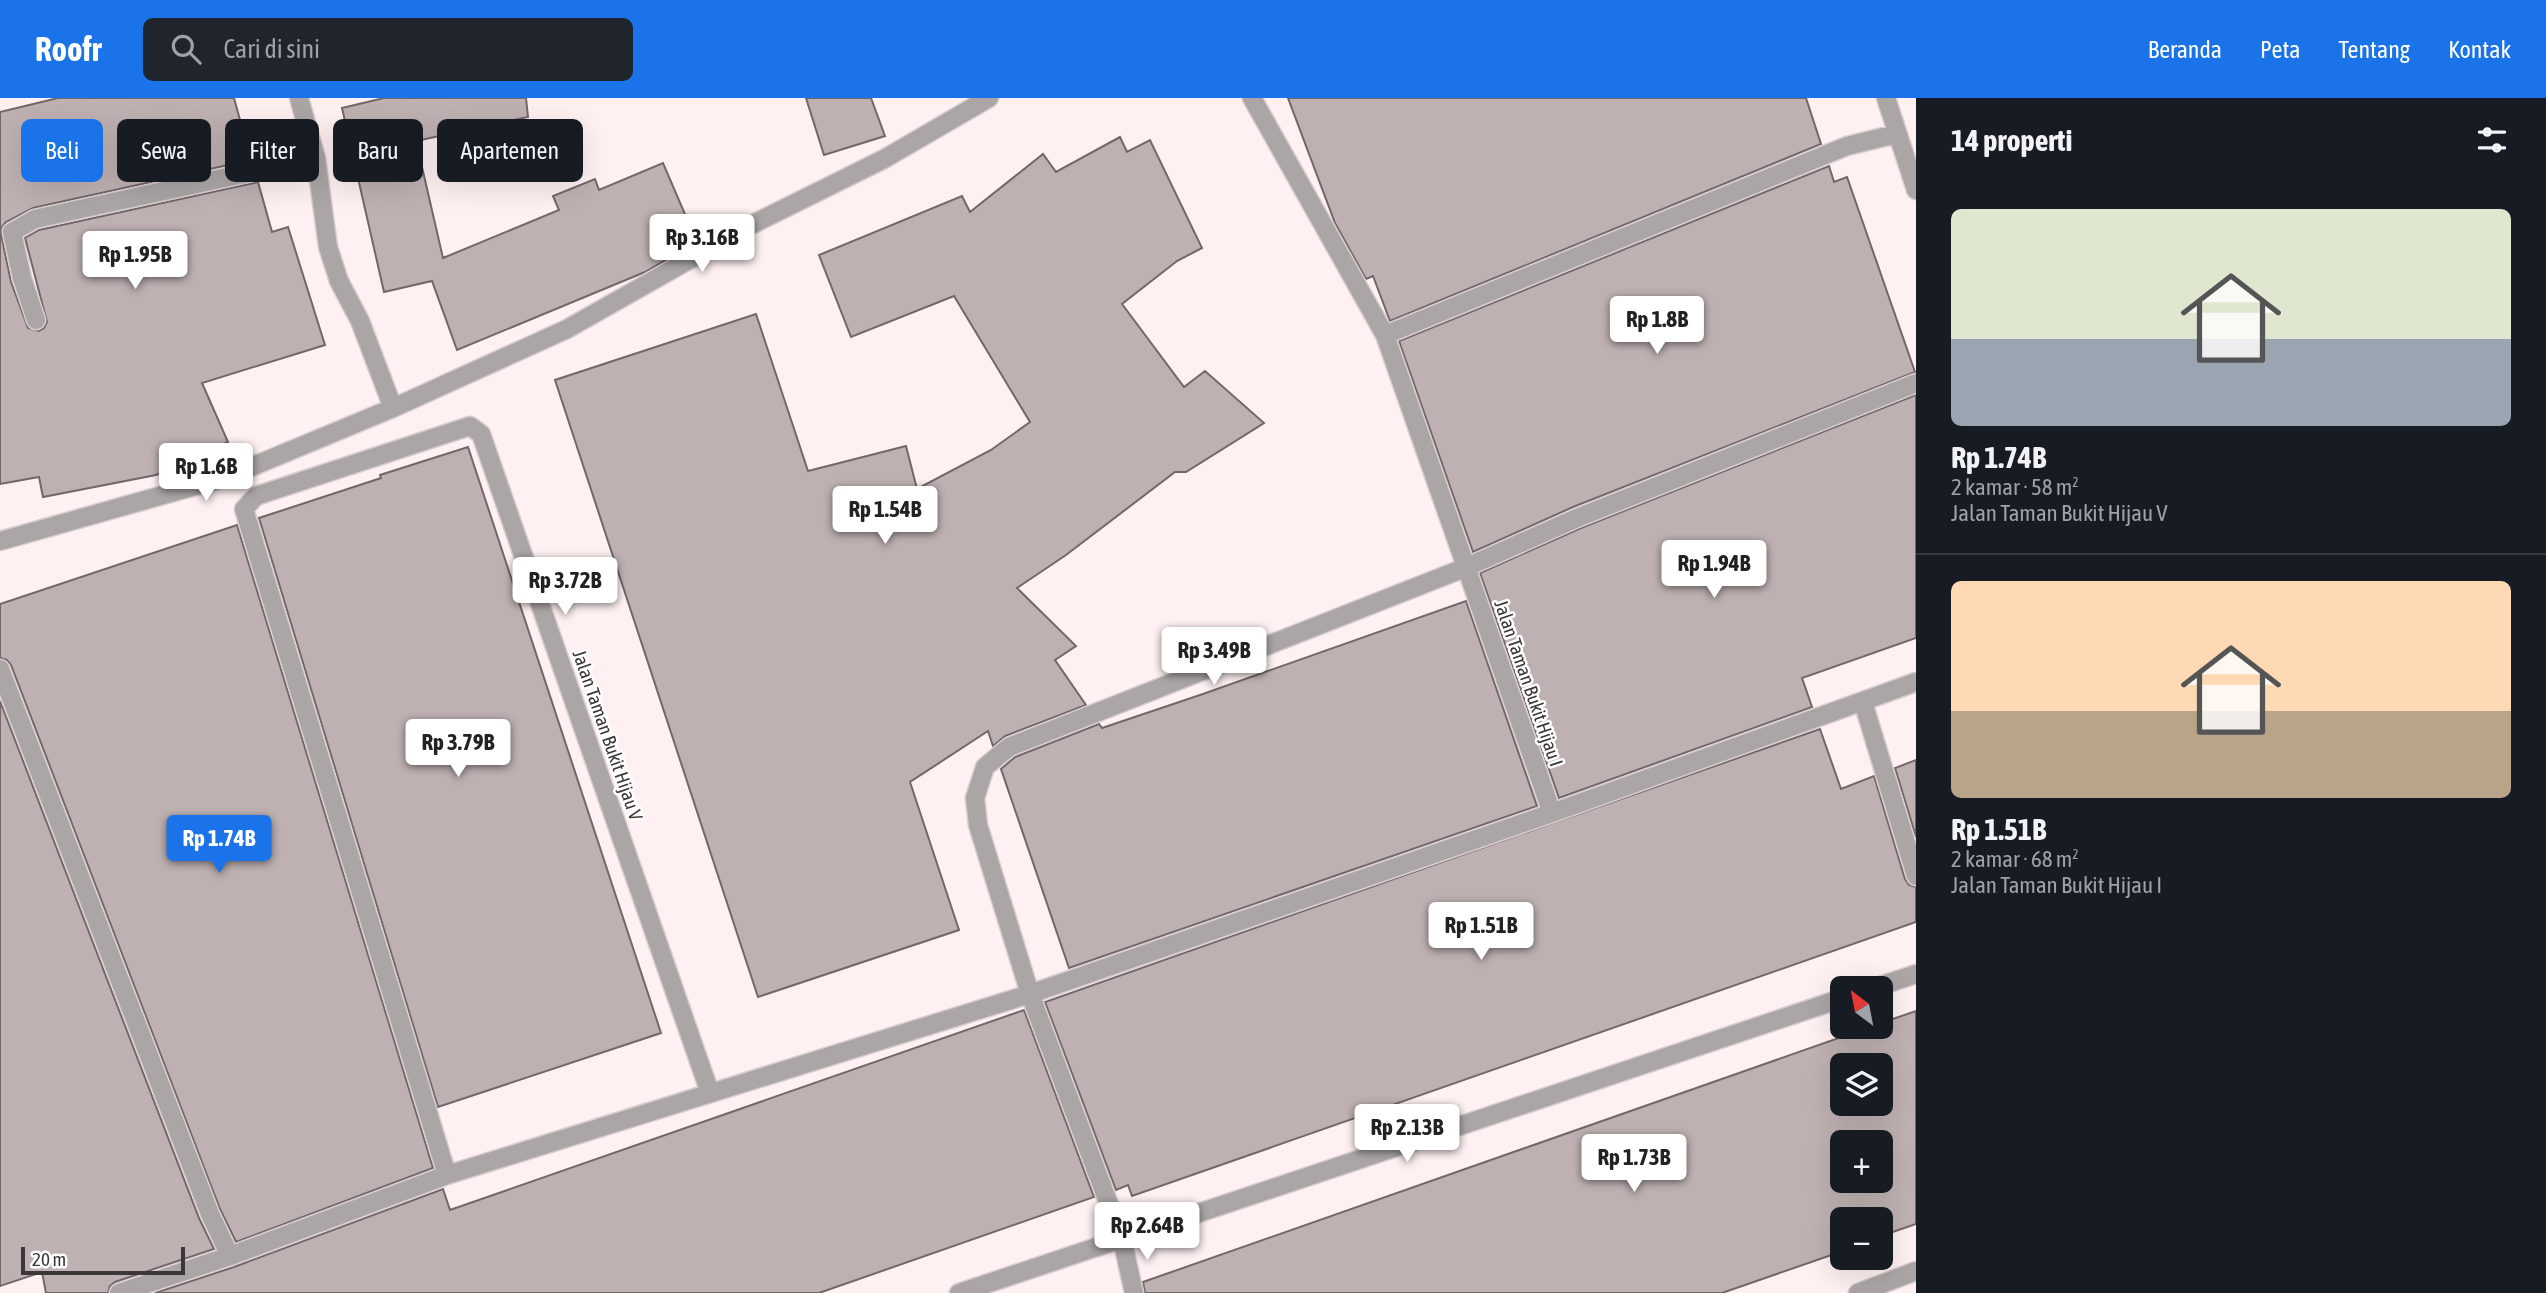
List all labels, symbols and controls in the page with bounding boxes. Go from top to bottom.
search box [143,18,633,81]
text: Roofr [35,30,101,68]
icon: search [167,30,205,68]
text: Cari di sini [223,34,320,64]
text: Beranda [2148,36,2222,63]
text: Peta [2260,36,2300,63]
text: Tentang [2338,36,2410,63]
text: Kontak [2448,36,2511,63]
chip: Beli [21,119,103,182]
chip: Sewa [117,119,211,182]
chip: Filter [225,119,319,182]
chip: Baru [333,119,423,182]
chip: Apartemen [437,119,583,182]
icon: filters [2473,121,2511,159]
text: 14 properti [1951,123,2072,157]
pin: Rp 3.16B [630,214,774,274]
text: Rp 3.16B [666,224,738,250]
pin: Rp 1.95B [63,232,207,291]
text: Rp 1.95B [99,241,171,267]
icon: home [2168,255,2294,381]
pin: Rp 1.8B [1592,296,1722,356]
text: Rp 1.8B [1626,306,1688,332]
text: Rp 1.74B [1951,440,2046,474]
pin: Rp 1.6B [141,444,271,503]
text: Rp 1.6B [175,453,237,479]
text: 2 kamar · 58 m² [1951,474,2079,500]
pin: Rp 1.54B [813,486,957,546]
text: Rp 1.54B [849,496,921,522]
text: Jalan Taman Bukit Hijau V [1951,500,2168,526]
pin: Rp 1.94B [1642,540,1786,600]
text: Rp 1.94B [1678,550,1750,576]
pin: Rp 3.72B [493,558,637,617]
text: Rp 3.72B [529,567,601,593]
street label: Jalan Taman Bukit Hijau I [1490,597,1568,769]
icon: home [2168,627,2294,753]
pin: Rp 3.49B [1142,628,1286,687]
text: Rp 3.49B [1178,637,1250,663]
street label: Jalan Taman Bukit Hijau V [568,647,648,824]
pin: Rp 3.79B [386,720,530,779]
text: Rp 3.79B [422,729,494,755]
text: Rp 1.51B [1951,812,2046,846]
pin: Rp 1.74B [147,816,291,875]
text: Rp 1.74B [183,825,255,851]
text: 2 kamar · 68 m² [1951,846,2079,872]
text: Jalan Taman Bukit Hijau I [1951,872,2162,898]
pin: Rp 1.51B [1409,902,1553,962]
text: Rp 1.51B [1445,912,1517,938]
north arrow [1830,976,1894,1040]
map controls [1830,976,1893,1270]
button: layers [1830,1053,1893,1116]
pin: Rp 2.13B [1335,1104,1479,1164]
text: Rp 2.13B [1371,1114,1443,1140]
button: + [1830,1130,1893,1193]
pin: Rp 1.73B [1562,1134,1706,1194]
text: Rp 1.73B [1598,1144,1670,1170]
pin: Rp 2.64B [1075,1202,1219,1262]
button: − [1830,1207,1893,1270]
text: Rp 2.64B [1111,1212,1183,1238]
scale bar [21,1244,186,1276]
text: 20 m [32,1248,66,1270]

